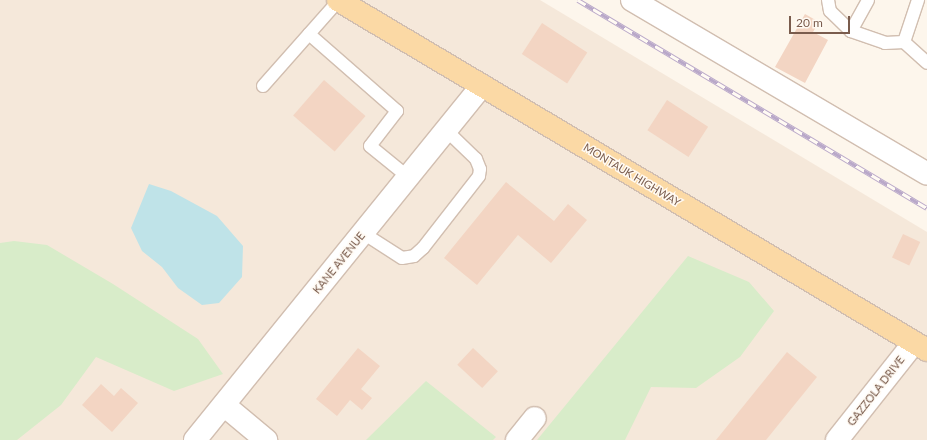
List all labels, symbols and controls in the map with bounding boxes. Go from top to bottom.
scale bar [791,8,852,34]
text: 20 m [796,15,823,30]
street label: MONTAUK HIGHWAY [581,141,683,209]
street label: KANE AVENUE [310,229,368,297]
street label: GAZZOLA DRIVE [845,353,907,429]

